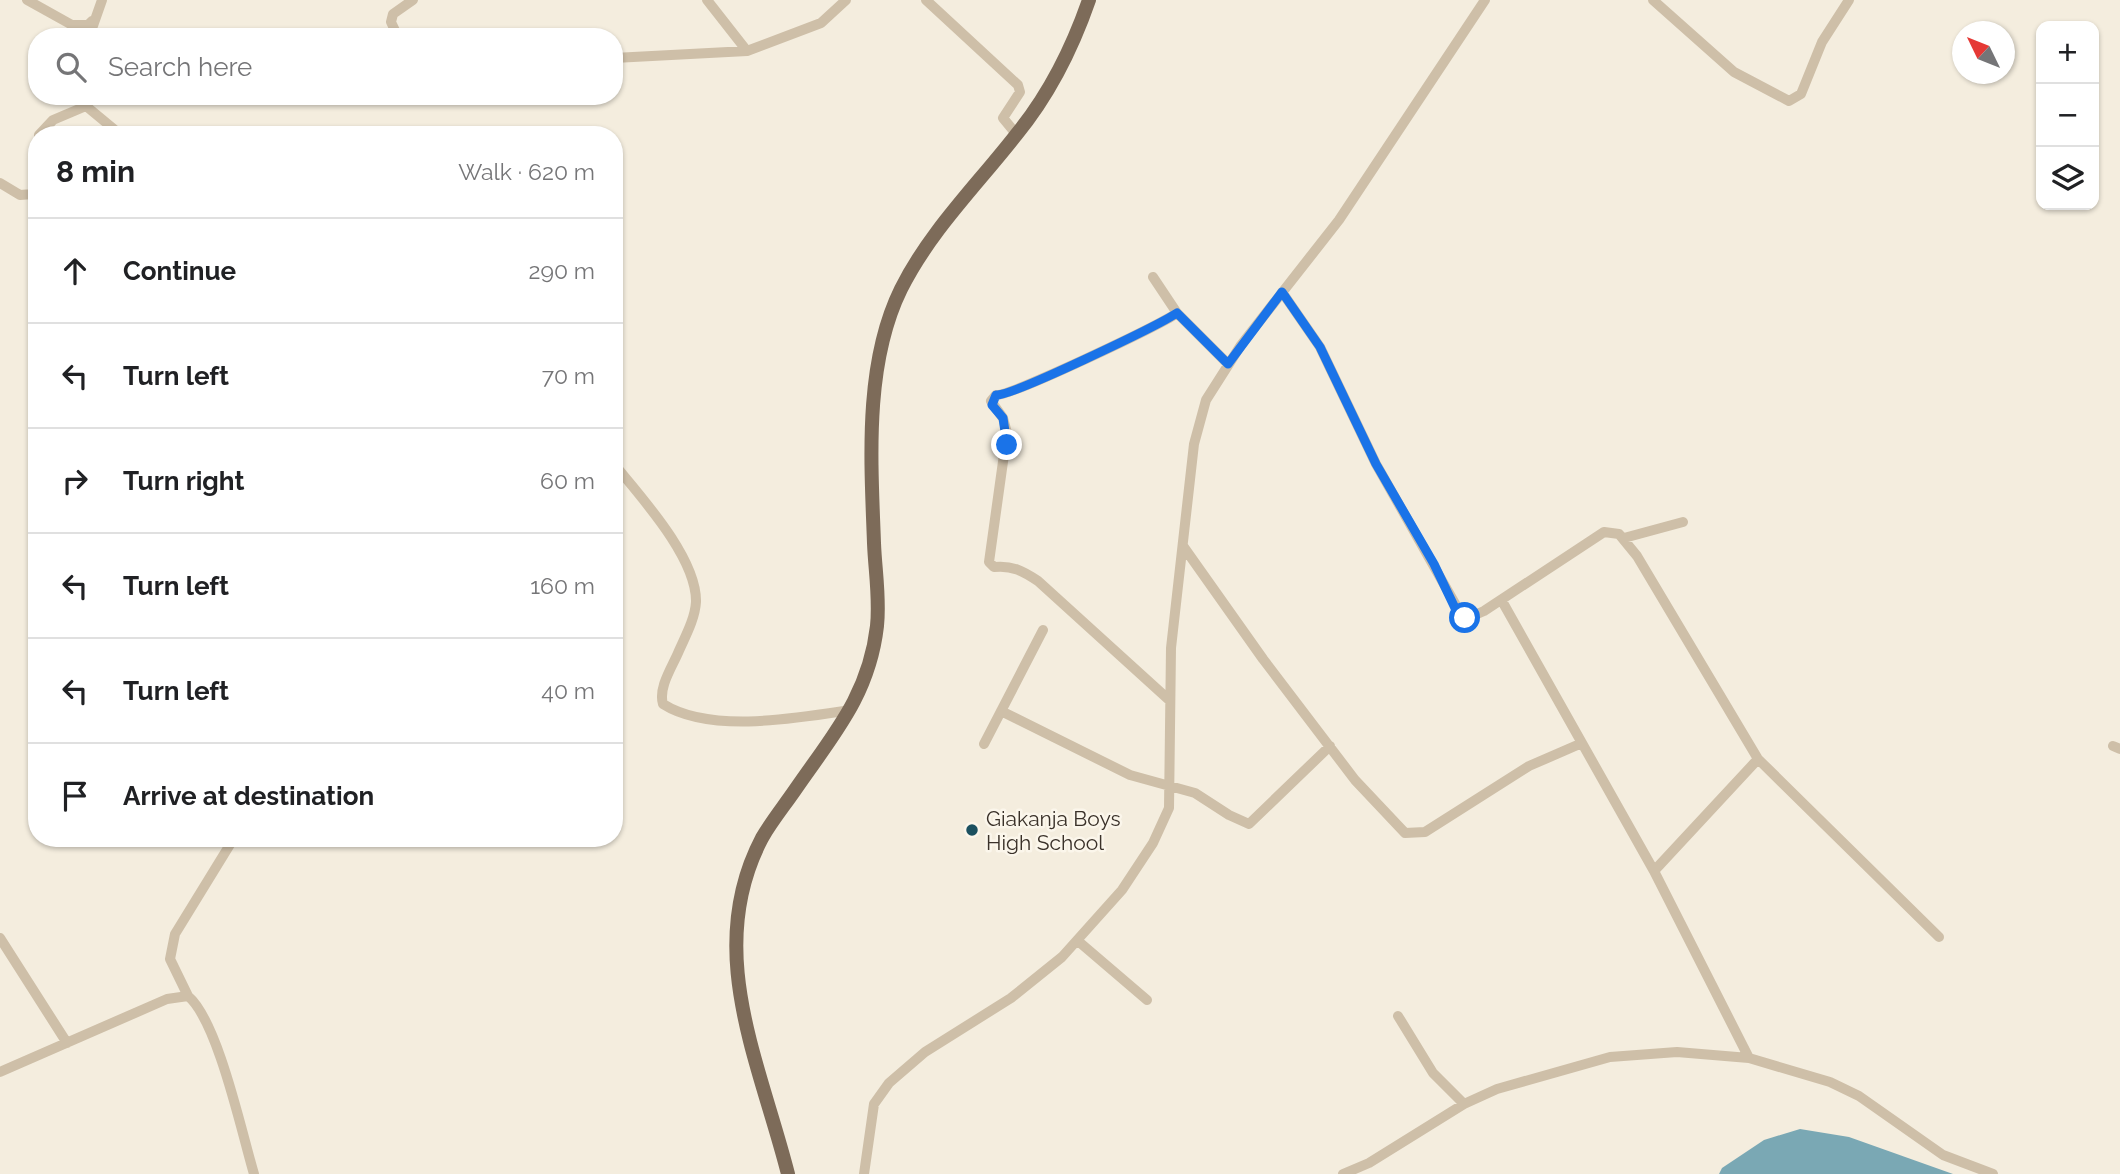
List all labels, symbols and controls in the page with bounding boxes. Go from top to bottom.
north arrow [1952,21,2015,84]
map controls [2036,21,2099,210]
button: + [2036,21,2099,84]
search box [28,28,623,105]
icon: search [52,48,90,86]
text: Search here [108,52,252,82]
button: − [2036,84,2099,147]
button: layers [2036,147,2099,210]
text: 8 min [56,154,135,189]
text: Walk · 620 m [458,158,595,185]
icon: ahead [56,252,94,290]
text: Continue [123,256,236,286]
text: 290 m [528,257,595,284]
icon: left [56,357,94,395]
text: Turn left [123,361,229,391]
text: 70 m [542,362,595,389]
route end [991,429,1022,460]
icon: right [56,462,94,500]
text: Turn right [123,466,244,496]
text: 60 m [540,467,595,494]
icon: left [56,567,94,605]
text: Turn left [123,571,229,601]
text: 160 m [530,572,595,599]
route start [1449,602,1480,633]
icon: left [56,672,94,710]
text: Turn left [123,676,229,706]
text: 40 m [541,677,595,704]
icon: arrive [56,777,94,815]
text: Arrive at destination [123,781,374,811]
place label: Giakanja Boys High School [986,806,1121,855]
marker: Giakanja Boys High School [964,822,980,838]

